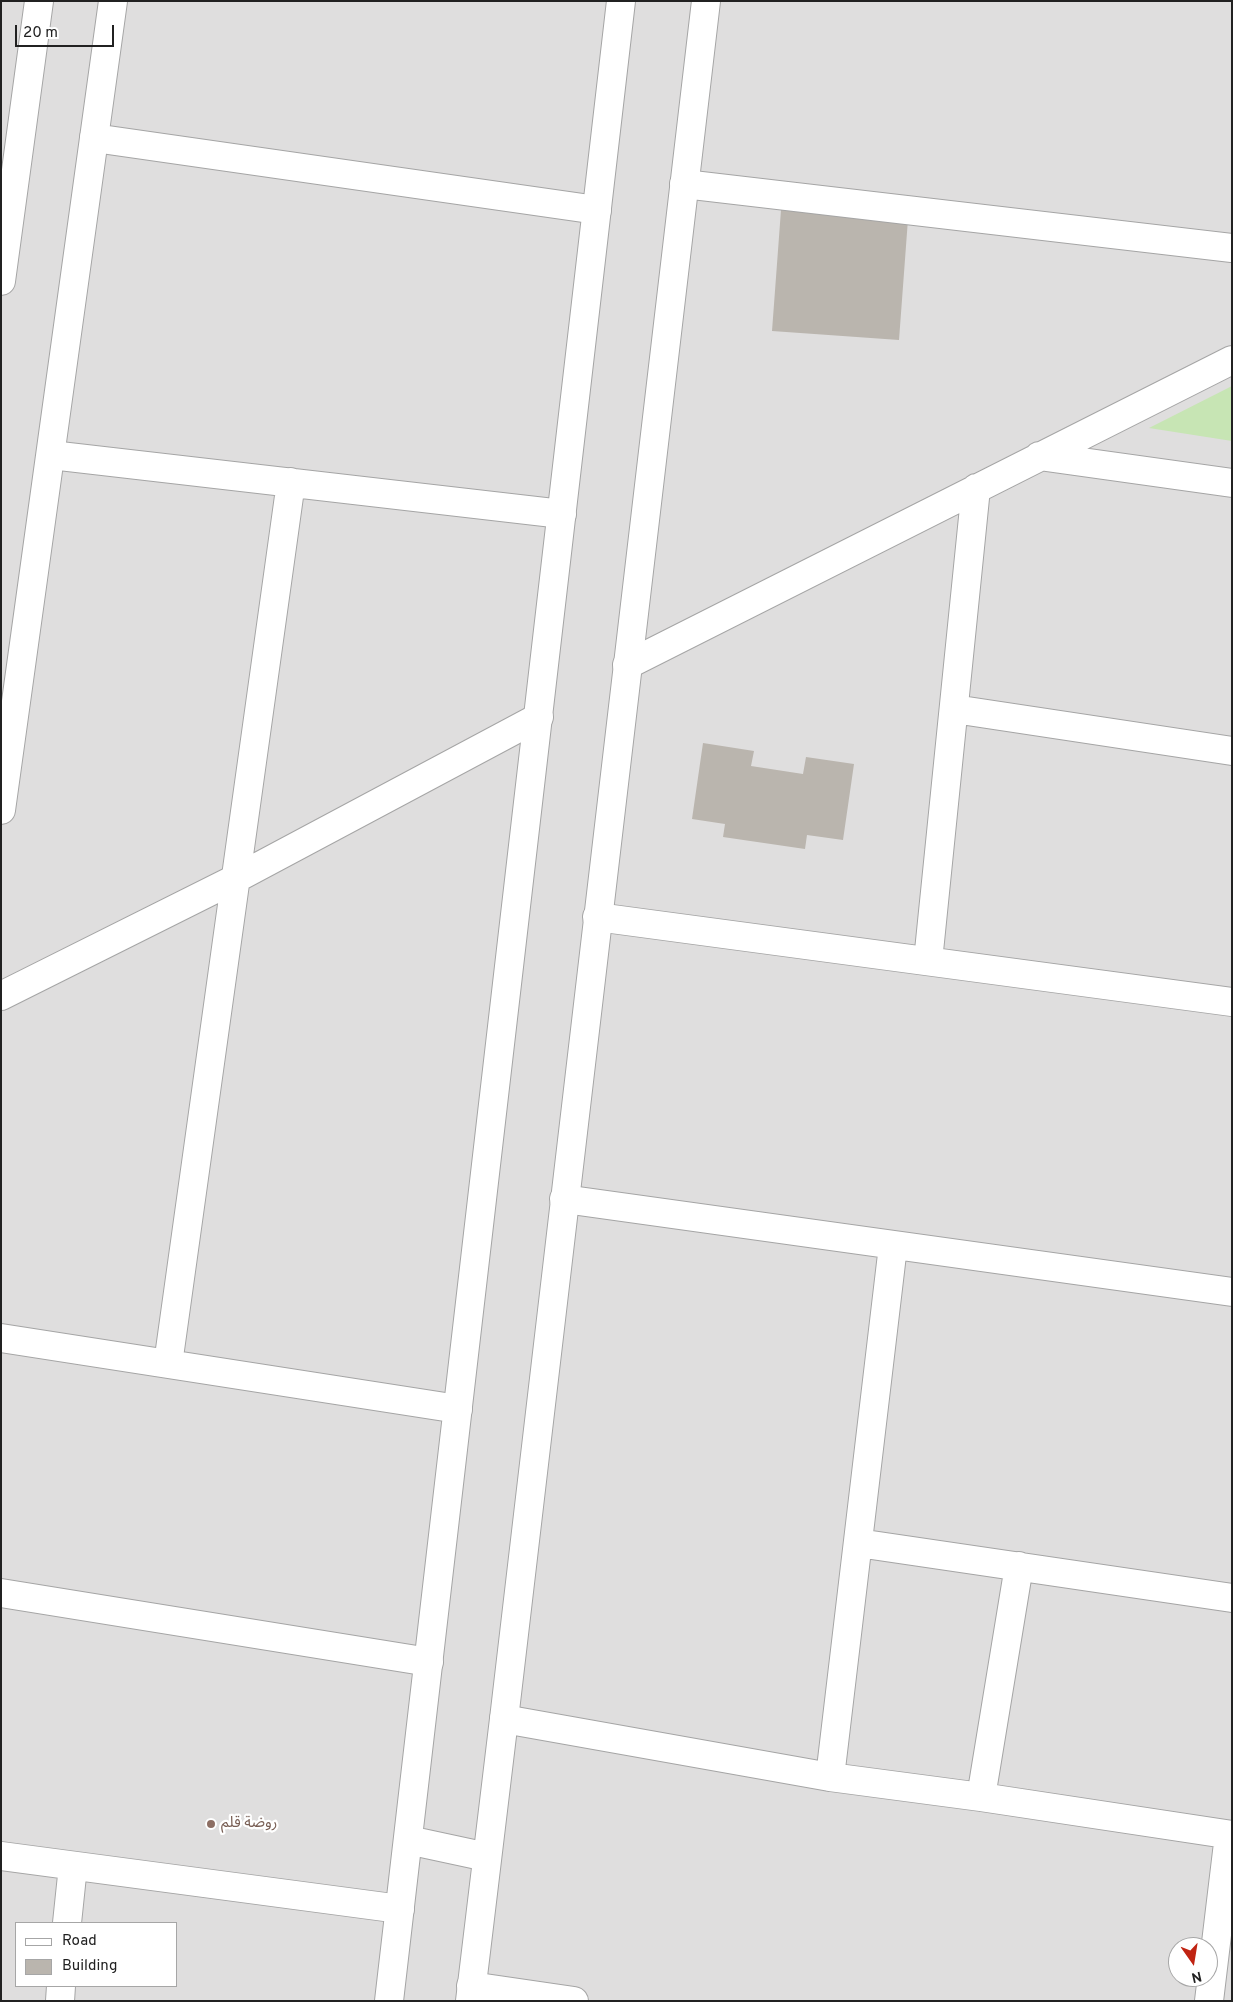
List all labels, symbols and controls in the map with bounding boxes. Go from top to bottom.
scale bar [18,15,116,47]
text: 20 m [23,24,58,43]
place label: روضة قلم [221,1815,277,1833]
marker: روضة قلم [205,1818,217,1830]
legend [15,1922,178,1987]
text: Road [62,1932,97,1951]
north arrow [1168,1937,1218,1987]
text: Building [62,1957,117,1976]
text: N [1189,1967,1203,1986]

